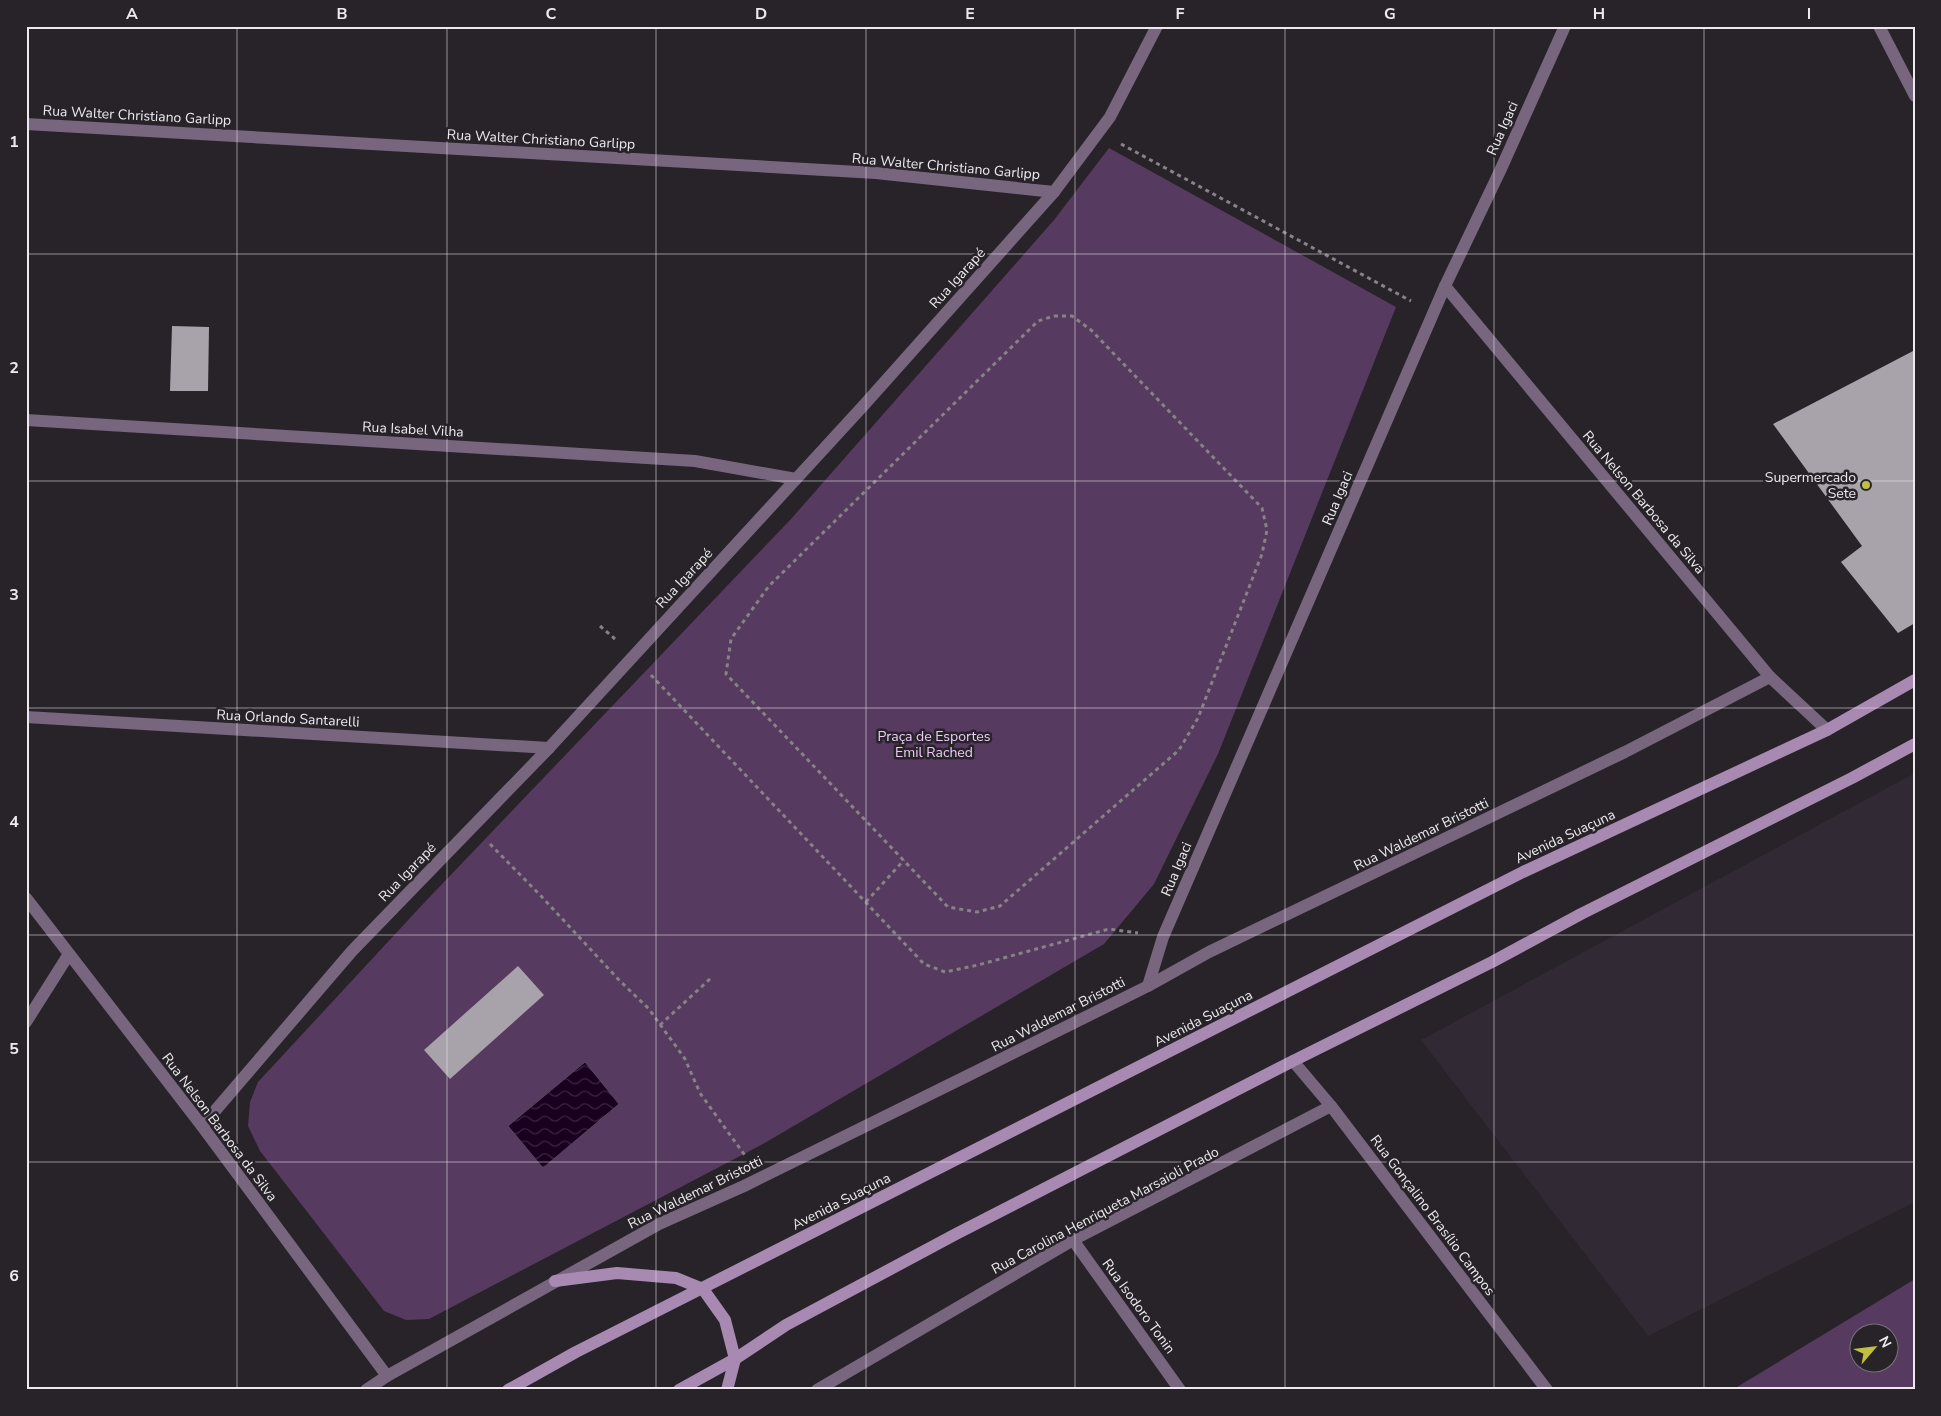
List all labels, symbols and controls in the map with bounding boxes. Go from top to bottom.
text: A [126,3,138,25]
text: B [336,3,348,25]
text: C [546,3,557,25]
text: D [755,3,767,25]
text: E [965,3,975,25]
text: F [1176,3,1185,25]
text: G [1384,3,1396,25]
text: H [1593,3,1605,25]
text: I [1807,3,1811,25]
street label: Rua Igaci [1482,98,1523,158]
street label: Rua Walter Christiano Garlipp [42,101,232,130]
street label: Rua Walter Christiano Garlipp [446,125,636,154]
text: 1 [9,131,19,153]
street label: Rua Walter Christiano Garlipp [851,149,1041,184]
street label: Rua Igarapé [925,244,990,313]
text: 2 [9,357,19,379]
street label: Rua Isabel Vilha [362,417,464,442]
street label: Rua Nelson Barbosa da Silva [1578,427,1709,578]
street label: Rua Igaci [1318,468,1357,528]
place label: Supermercado Sete [1765,468,1856,503]
marker: Supermercado Sete [1860,479,1872,491]
street label: Rua Igarapé [652,544,717,612]
text: 3 [9,584,19,606]
street label: Rua Orlando Santarelli [216,705,360,732]
park label: Praça de Esportes Emil Rached [878,727,991,762]
street label: Rua Waldemar Bristotti [1351,794,1492,875]
street label: Avenida Suaçuna [1512,805,1618,868]
text: 4 [9,811,19,833]
street label: Rua Igarapé [374,839,440,906]
street label: Rua Igaci [1157,839,1196,899]
street label: Rua Waldemar Bristotti [988,972,1128,1056]
street label: Avenida Suaçuna [1151,985,1256,1052]
text: 5 [9,1038,19,1060]
street label: Rua Nelson Barbosa da Silva [157,1049,282,1205]
street label: Rua Gonçalino Brasílio Campos [1366,1131,1500,1300]
street label: Rua Carolina Henriqueta Marsaioli Prado [988,1142,1223,1279]
street label: Rua Waldemar Bristotti [625,1152,766,1233]
street label: Avenida Suaçuna [789,1168,894,1235]
street label: Rua Isodoro Tonin [1098,1255,1179,1358]
text: 6 [9,1265,19,1287]
north arrow [1848,1324,1898,1374]
text: N [1874,1333,1896,1351]

